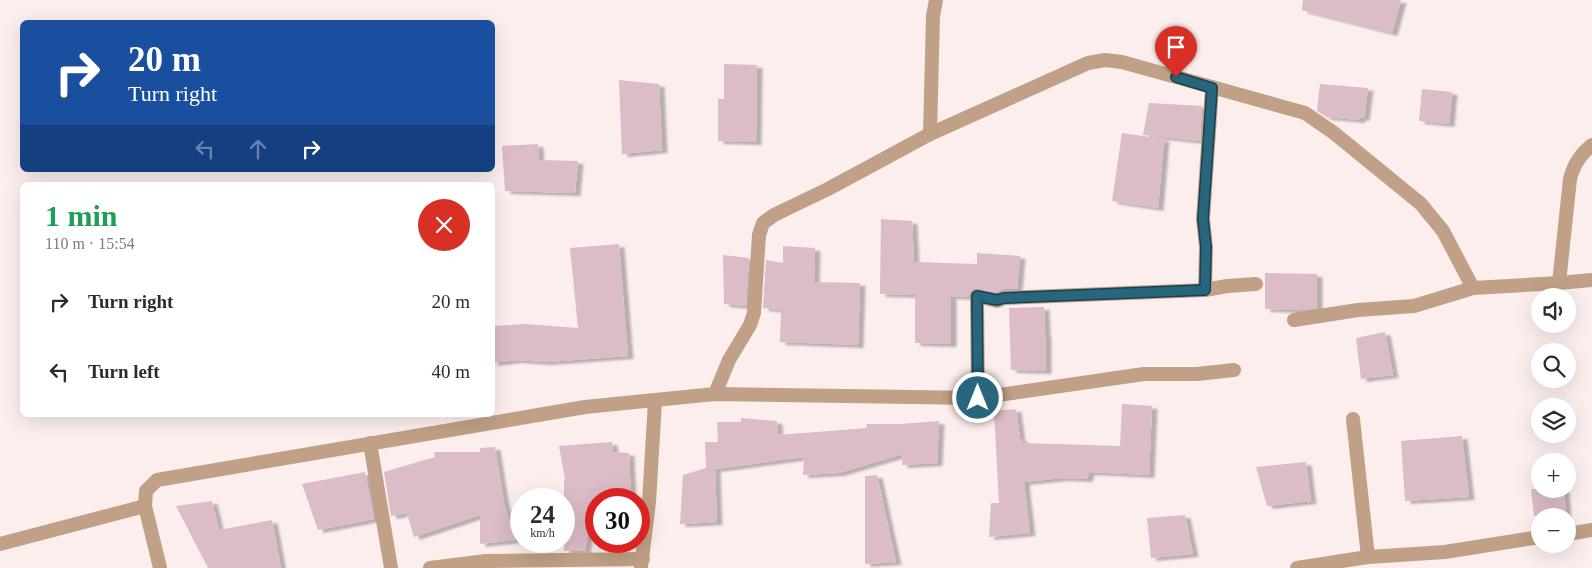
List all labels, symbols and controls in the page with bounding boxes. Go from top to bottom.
pin [1155,26,1197,77]
icon: arrive [1162,33,1190,61]
icon: right [45,40,110,105]
text: 20 m [128,40,201,79]
text: Turn right [128,81,217,106]
icon: left [191,135,219,163]
icon: ahead [244,135,272,163]
icon: right [297,135,325,163]
text: 1 min [45,199,118,232]
button: close [418,199,470,251]
text: 110 m · 15:54 [45,235,135,252]
icon: right [45,288,73,316]
map controls [1531,288,1576,553]
button: sound [1531,288,1576,333]
text: Turn right [88,291,173,312]
text: 20 m [431,291,470,312]
button: search [1531,343,1576,388]
icon: left [45,358,73,386]
text: Turn left [88,361,160,382]
text: 40 m [431,361,470,382]
position arrow [951,371,1003,423]
button: layers [1531,398,1576,443]
button: + [1531,453,1576,498]
speed limit sign: 30 [585,488,650,553]
text: 24 [530,501,555,528]
button: − [1531,508,1576,553]
text: km/h [530,526,555,540]

